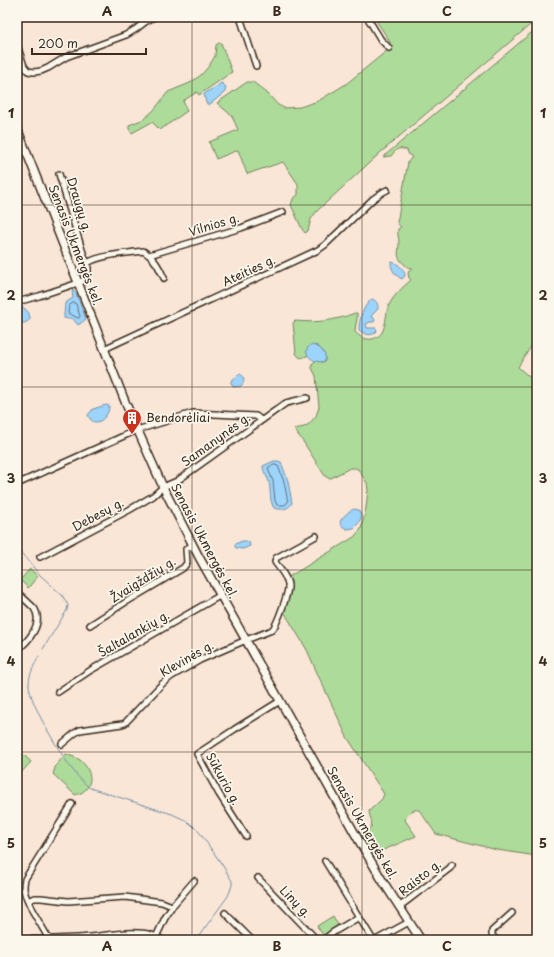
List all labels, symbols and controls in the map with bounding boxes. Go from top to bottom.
text: A [102,1,112,20]
text: B [273,1,282,20]
text: C [442,1,452,20]
scale bar [32,30,146,56]
text: 200 m [38,34,78,52]
text: 1 [8,103,14,122]
text: 1 [540,103,546,122]
street label: Draugų g. [63,175,97,235]
street label: Senasis Ukmergės kel. [45,182,107,308]
street label: Vilnios g. [186,208,241,240]
street label: Ateities g. [219,250,278,290]
text: 2 [6,285,16,304]
text: 2 [538,285,548,304]
building icon: Bendorėliai [121,407,143,435]
place label: Bendorėliai [146,408,210,426]
street label: Samanynės g. [177,408,254,470]
text: 3 [7,468,16,487]
text: 3 [539,468,548,487]
street label: Senasis Ukmergės kel. [167,480,243,601]
street label: Debesų g. [68,493,127,535]
street label: Žvaigždžių g. [106,552,179,606]
street label: Šaltalankių g. [94,605,173,661]
street label: Klevinės g. [156,635,217,681]
text: 4 [7,651,16,670]
text: 4 [539,651,548,670]
street label: Sūkurio g. [202,749,246,808]
street label: Senasis Ukmergės kel. [323,763,403,882]
text: 5 [7,833,15,852]
text: 5 [539,833,547,852]
street label: Raisto g. [394,855,444,900]
street label: Linų g. [276,881,316,921]
text: A [102,936,112,955]
text: B [273,936,282,955]
text: C [442,936,452,955]

